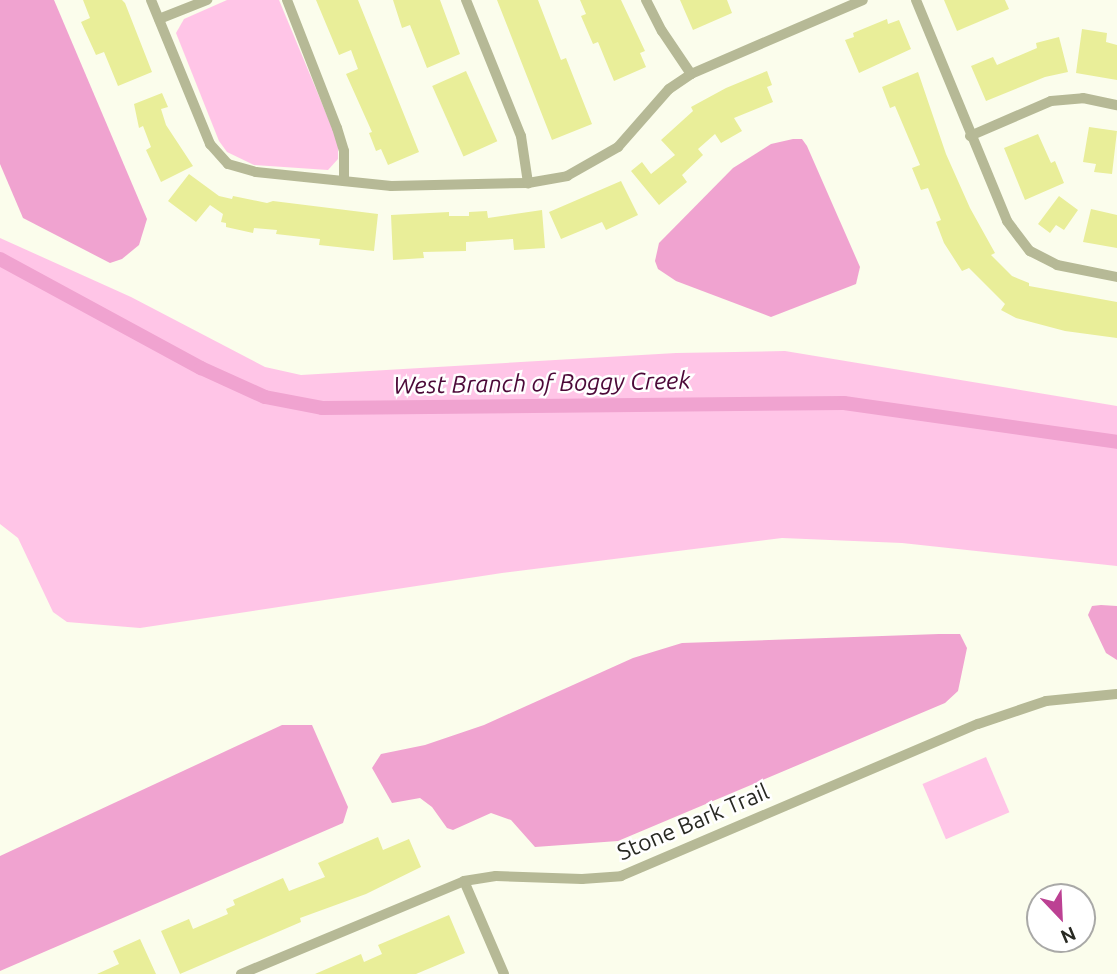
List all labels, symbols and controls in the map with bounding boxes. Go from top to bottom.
water label: West Branch of Boggy Creek [393,366,691,400]
street label: Stone Bark Trail [613,778,773,866]
north arrow [1026,883,1096,953]
text: N [1058,923,1079,948]

